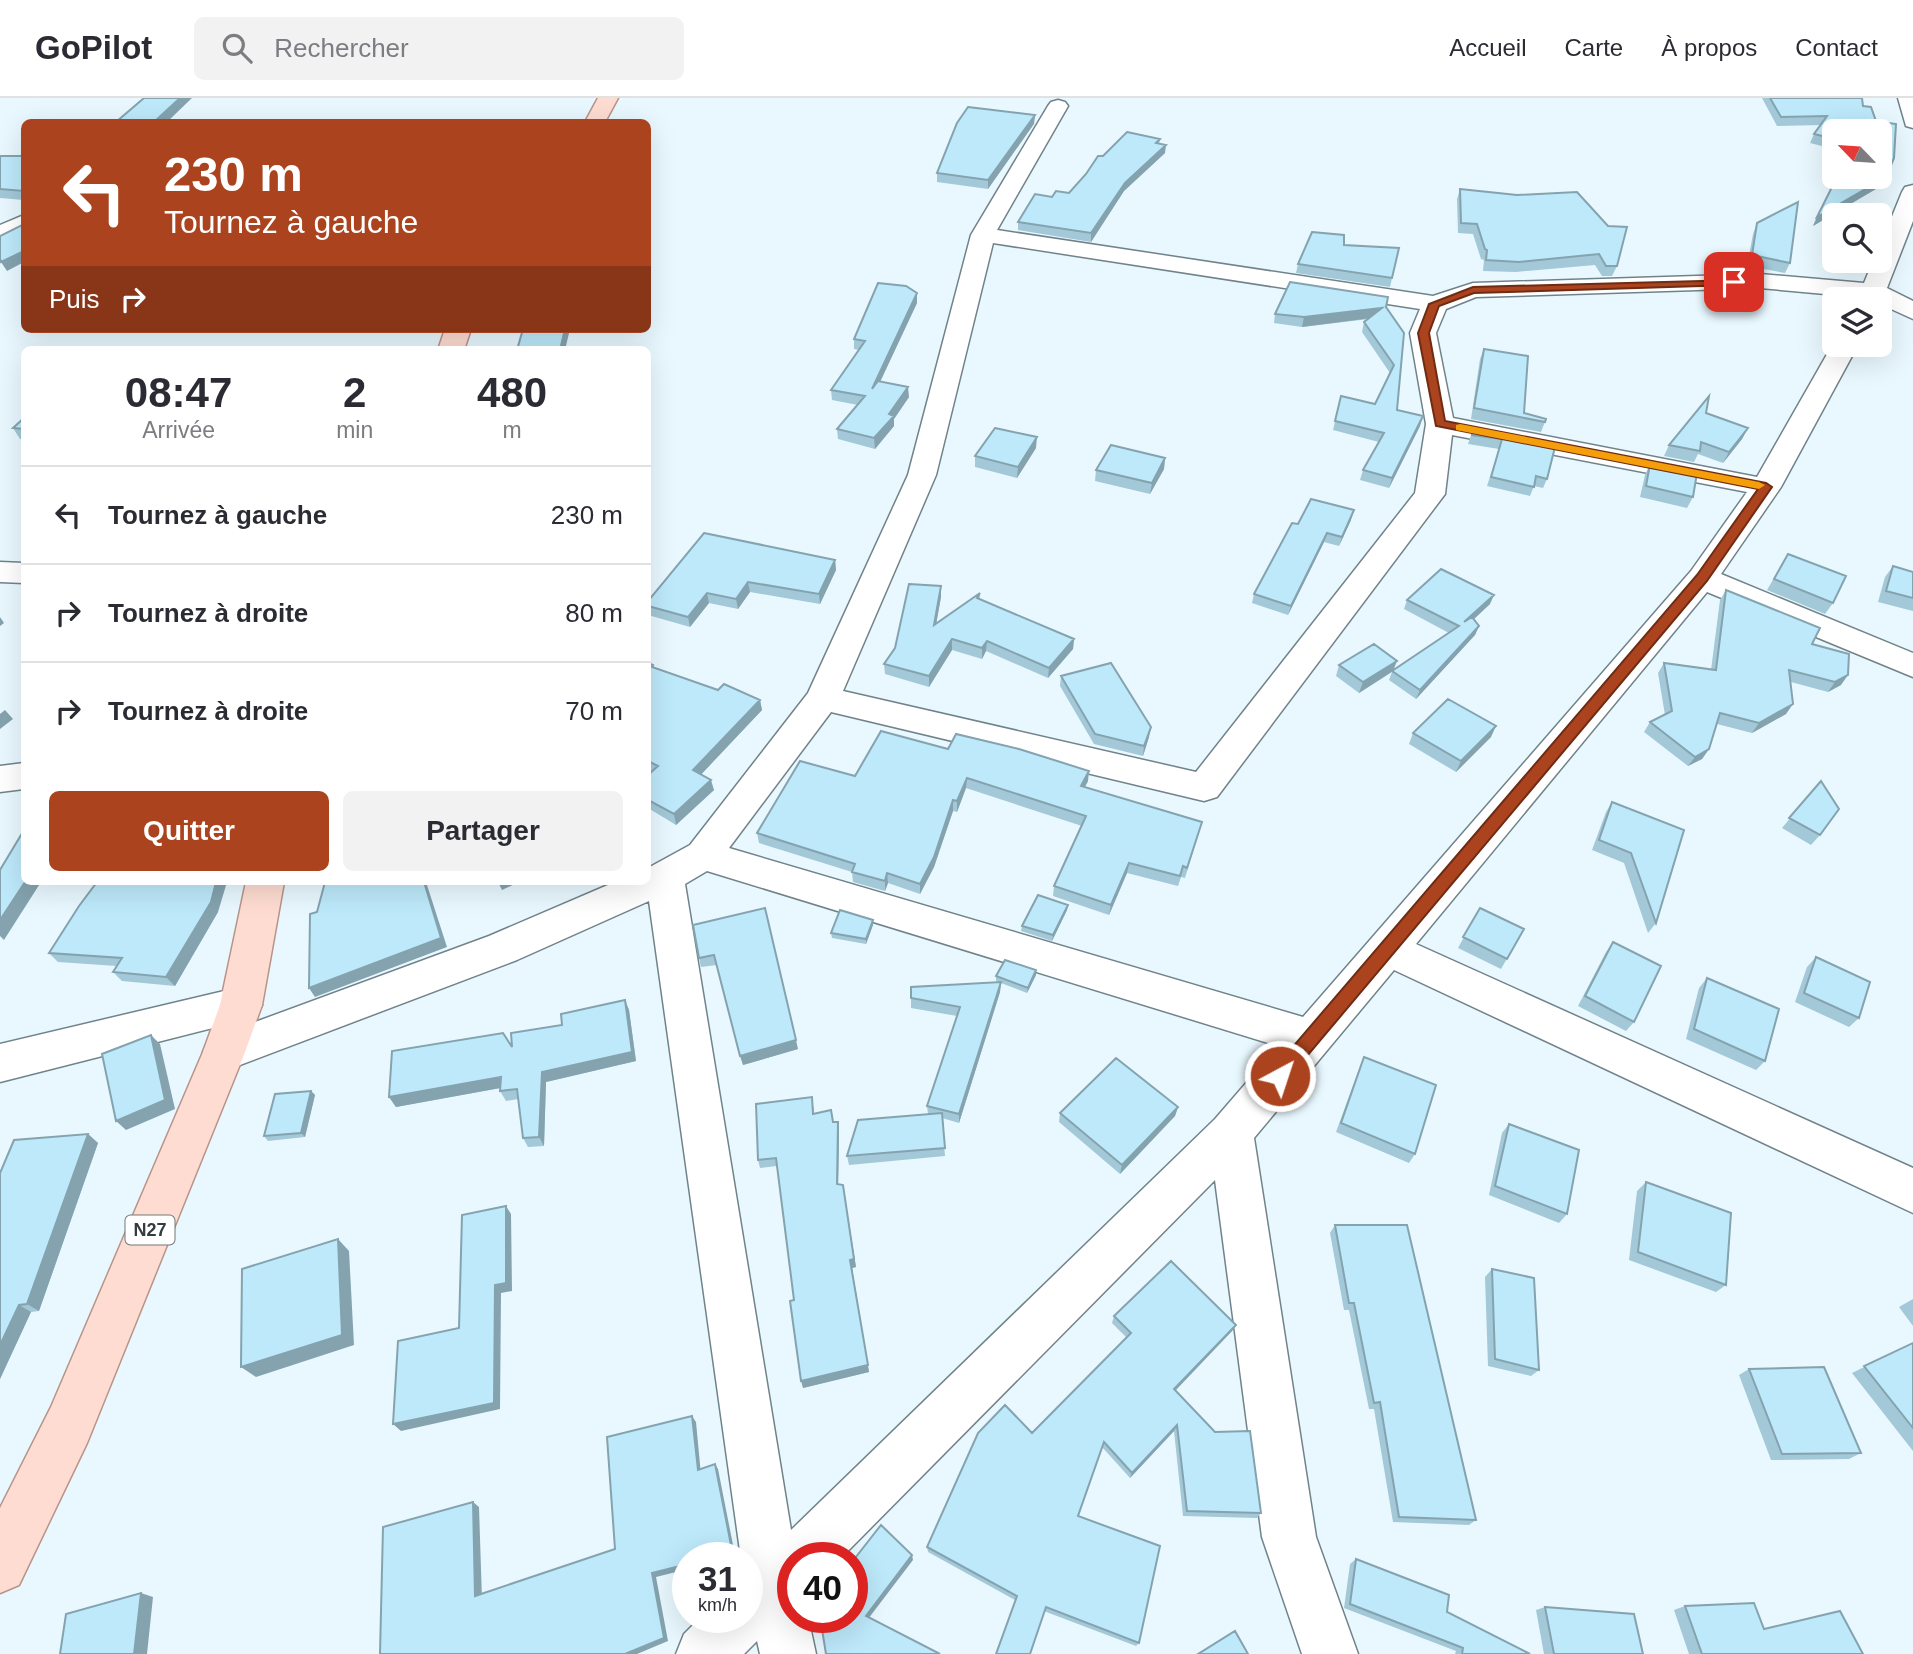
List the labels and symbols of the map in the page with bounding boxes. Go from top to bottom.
north arrow [1822,119,1892,189]
pin [1704,252,1764,312]
position arrow [1243,1039,1317,1113]
road number: N27 [125,1216,174,1245]
speed limit sign: 40 [777,1542,868,1633]

